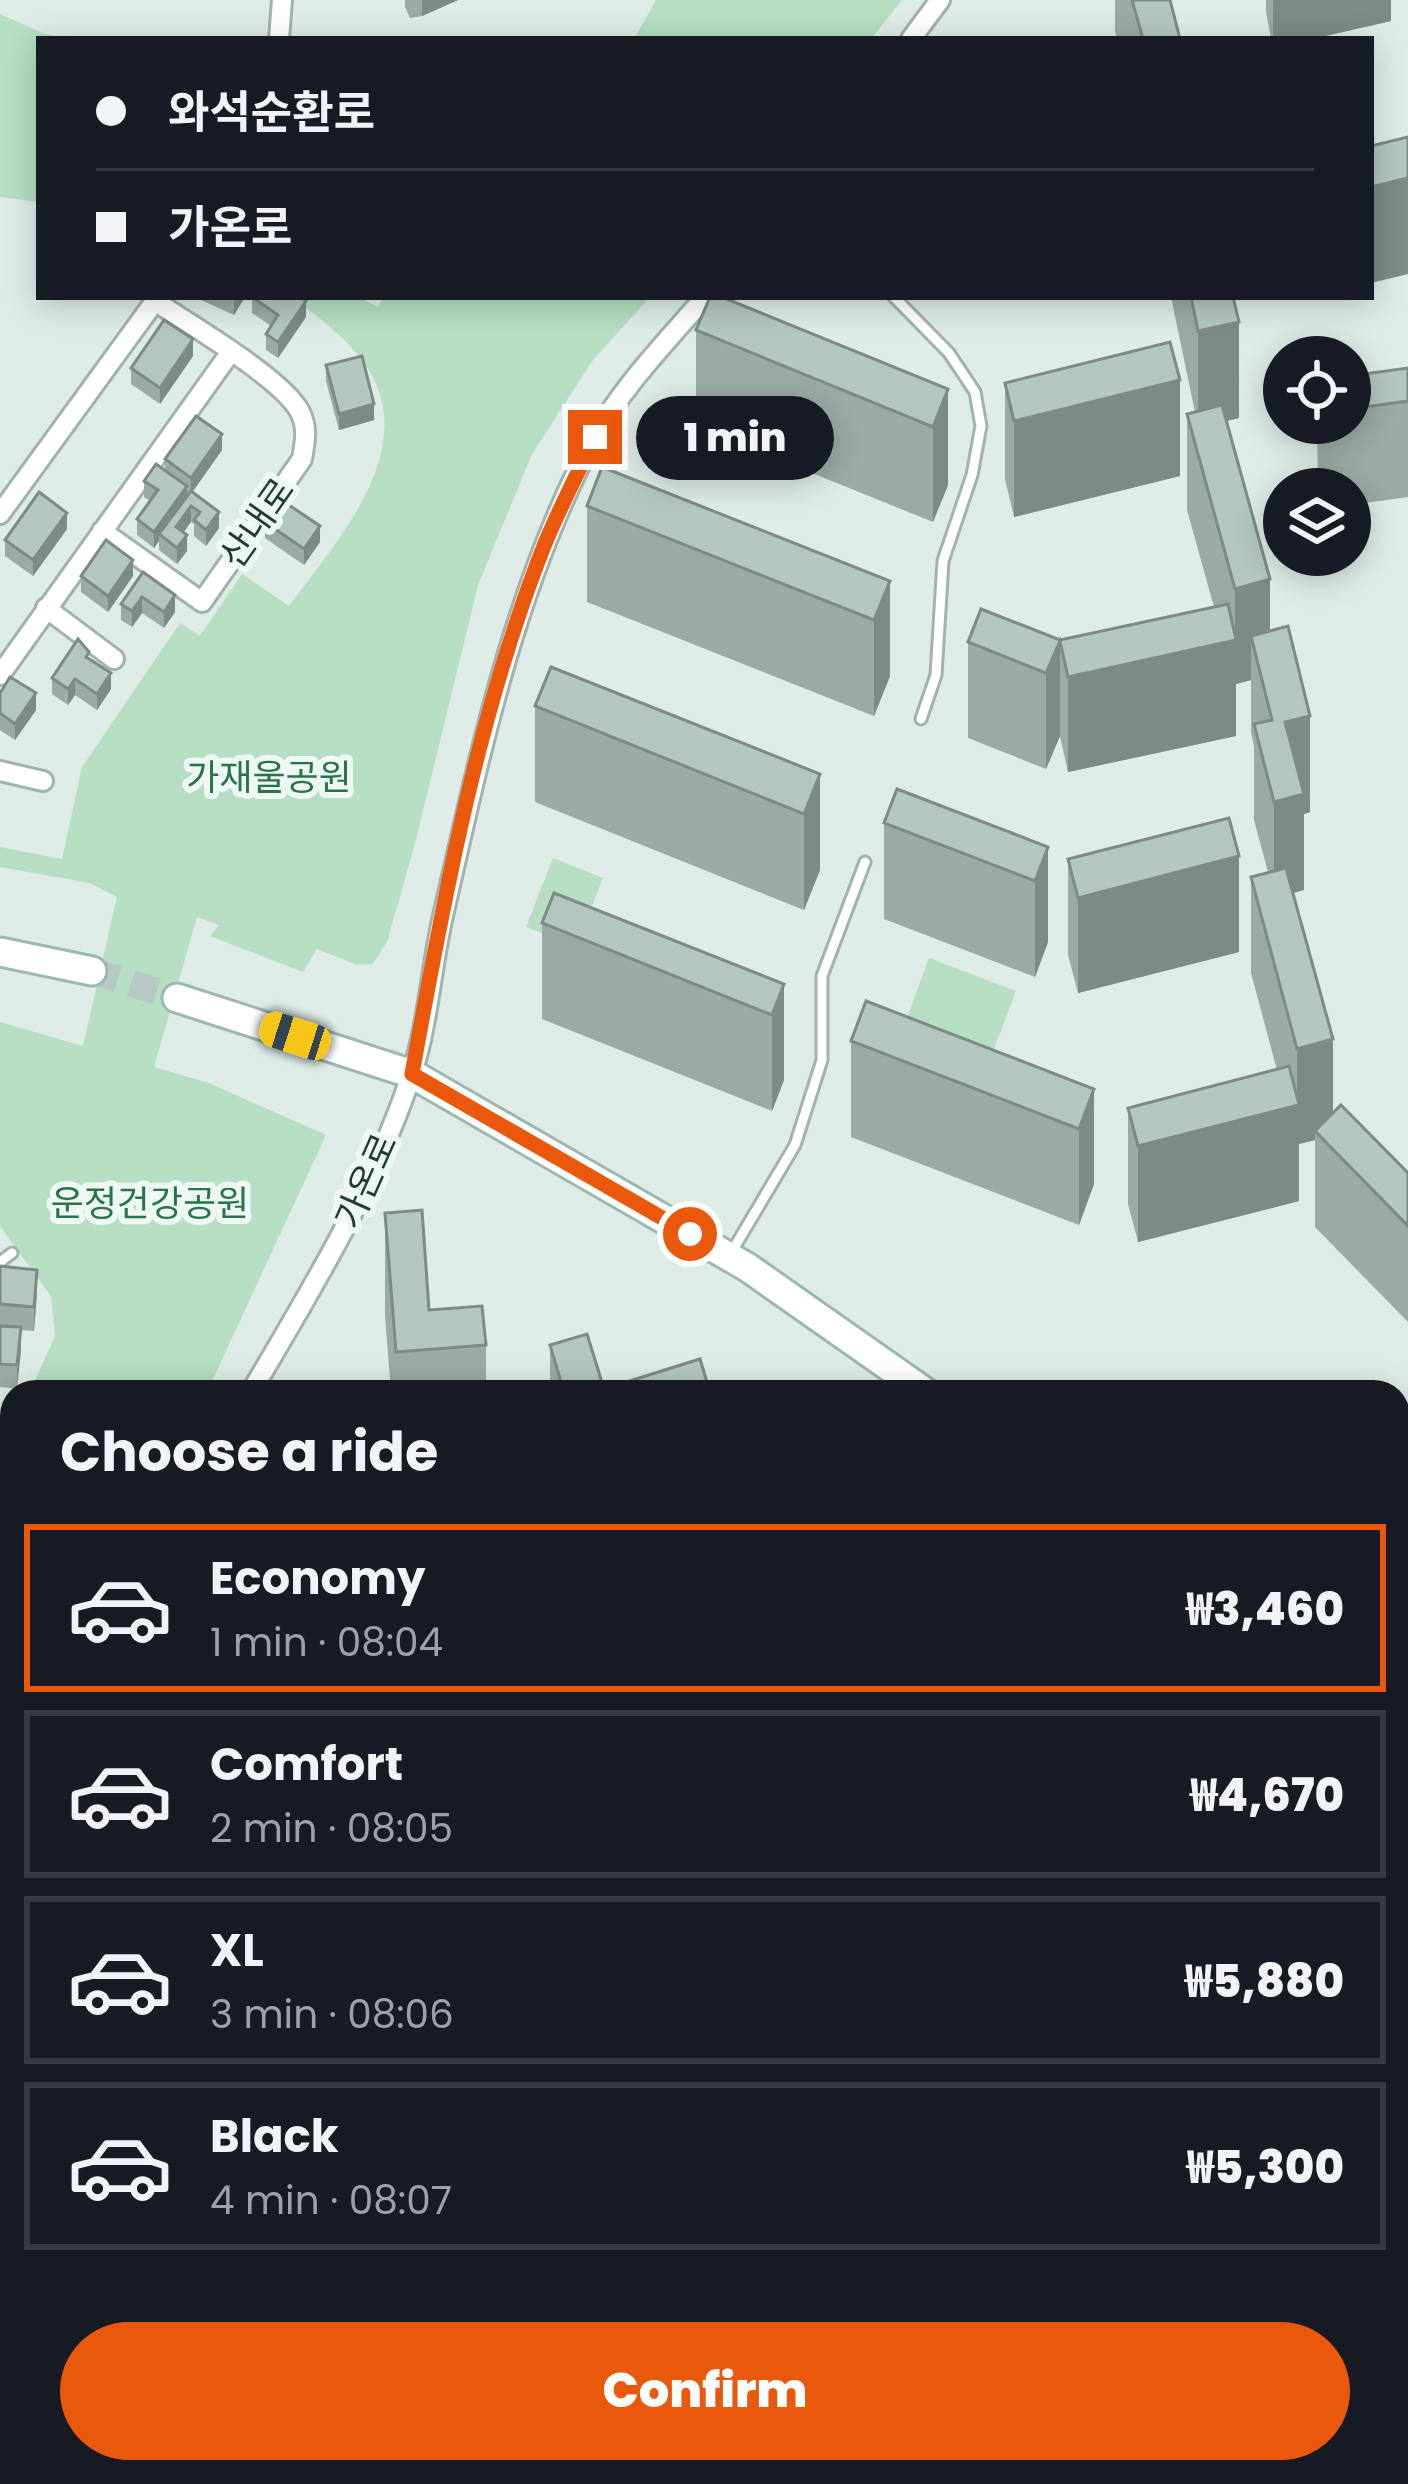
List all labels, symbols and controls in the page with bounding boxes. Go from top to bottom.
text: 와석순환로 [168,81,375,144]
text: 가온로 [168,196,292,259]
map controls [1263,336,1371,576]
button: locate [1263,336,1371,444]
callout: 1 min [637,395,835,479]
route end [568,410,622,464]
text: 1 min [684,410,786,465]
street label: 산내로 [208,468,306,578]
button: layers [1263,468,1371,576]
park label: 가재울공원 [186,752,352,803]
car [255,1008,335,1064]
street label: 가온로 [322,1125,410,1237]
park label: 운정건강공원 [51,1178,249,1229]
route start [663,1207,717,1261]
text: Choose a ride [60,1414,438,1490]
text: Economy [210,1547,425,1610]
icon: car [66,1554,174,1662]
text: ₩3,460 [1186,1578,1344,1641]
text: 1 min · 08:04 [210,1615,443,1670]
text: Comfort [210,1733,403,1796]
icon: car [66,1740,174,1848]
text: ₩4,670 [1190,1764,1344,1827]
text: 2 min · 08:05 [210,1801,453,1856]
text: XL [210,1919,264,1982]
icon: car [66,1926,174,2034]
text: ₩5,880 [1185,1950,1344,2013]
text: 3 min · 08:06 [210,1987,454,2042]
text: Black [210,2105,339,2168]
icon: car [66,2112,174,2220]
text: ₩5,300 [1187,2136,1344,2199]
text: 4 min · 08:07 [210,2173,452,2228]
button: Confirm [60,2322,1350,2460]

